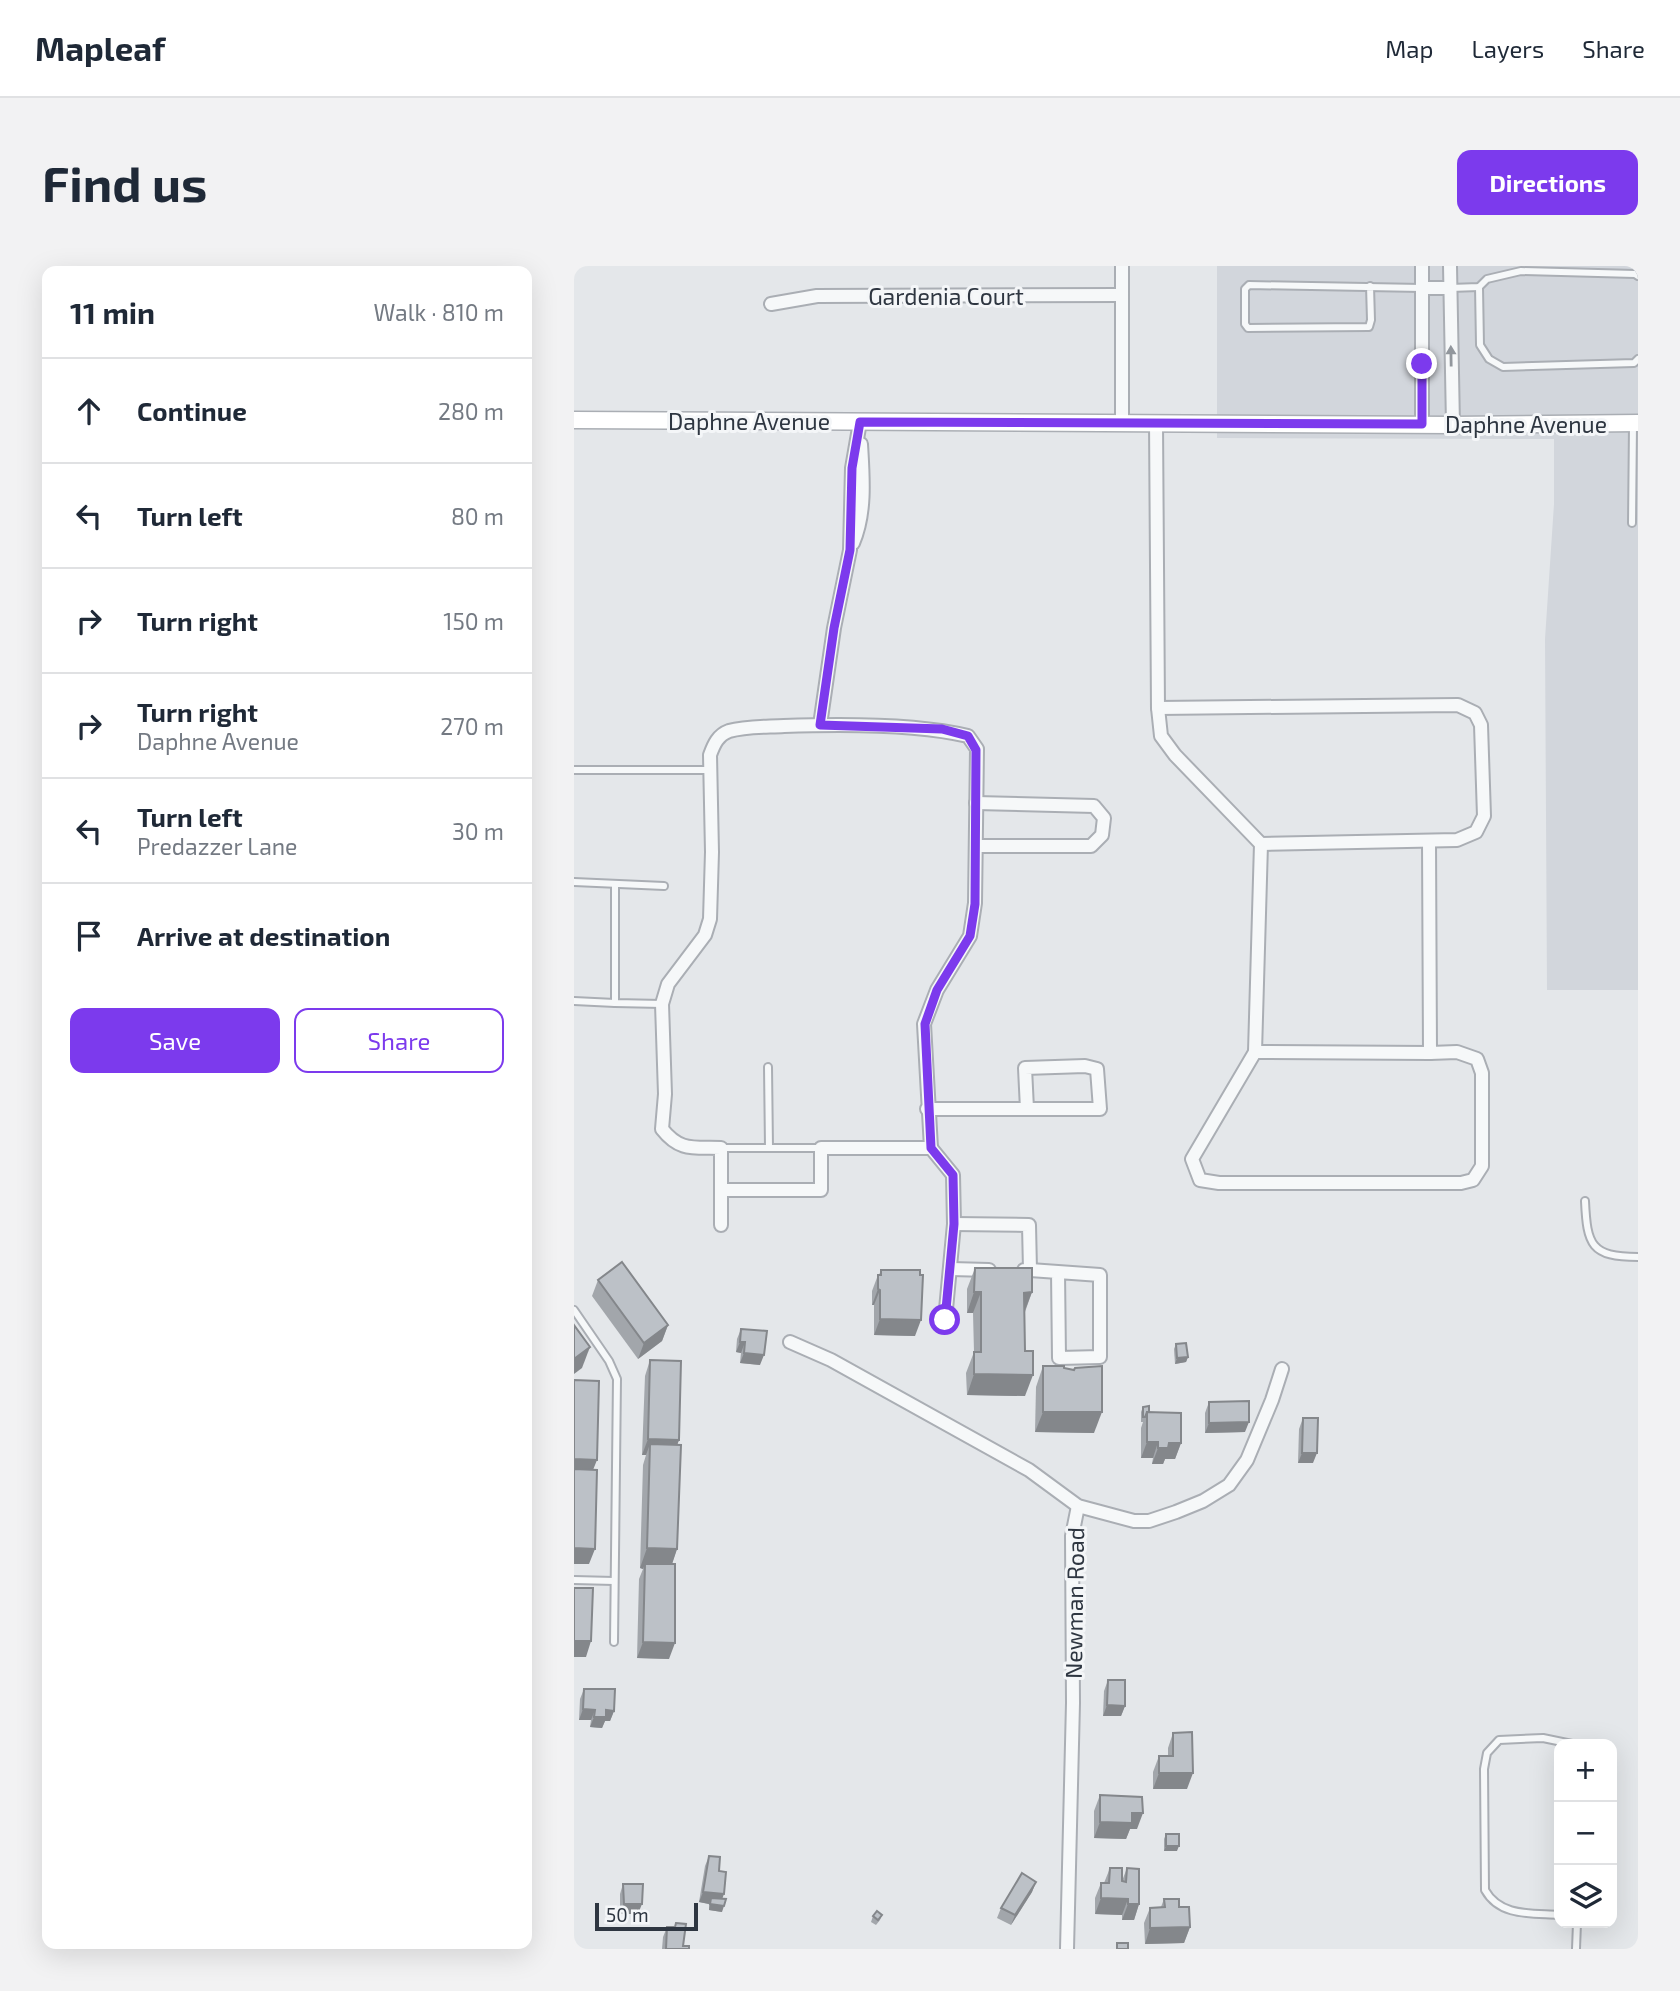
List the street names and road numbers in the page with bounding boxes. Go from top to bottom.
street label: Gardenia Court [868,282,1024,310]
street label: Daphne Avenue [668,407,830,435]
street label: Daphne Avenue [1445,410,1607,438]
street label: Newman Road [1059,1527,1089,1679]

